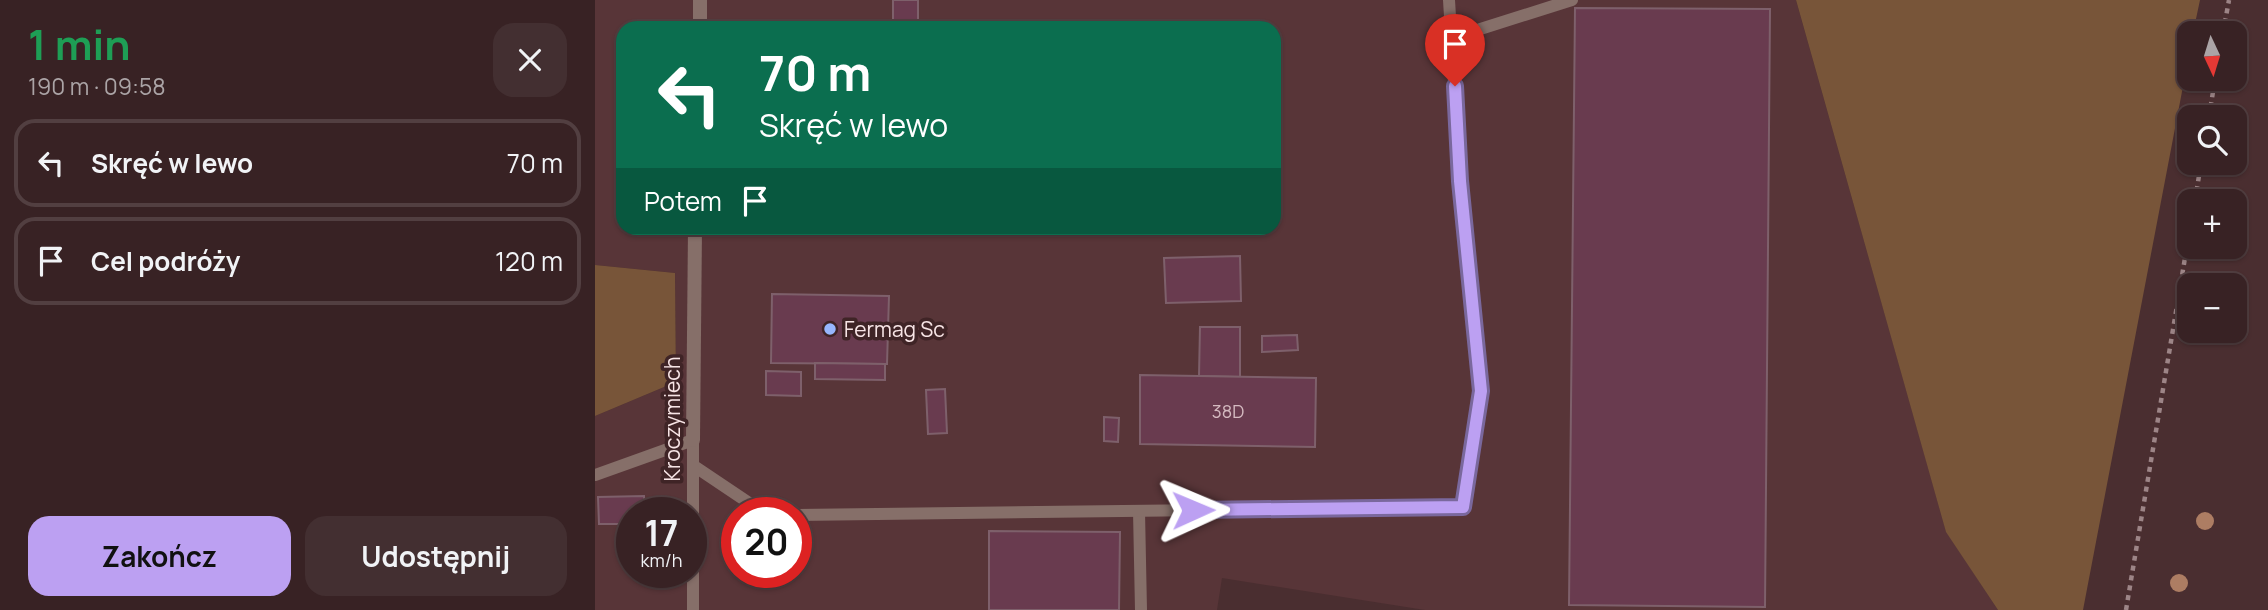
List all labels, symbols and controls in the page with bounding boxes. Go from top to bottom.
pin [1425,14,1485,86]
text: 1 min [28,15,131,73]
north arrow [2177,21,2247,91]
map controls [2177,21,2247,343]
button: close [493,23,567,97]
icon: arrive [1436,25,1474,63]
text: 70 m [759,39,871,106]
icon: left [644,49,735,140]
text: 190 m · 09:58 [28,70,166,102]
text: Skręć w lewo [759,103,948,147]
button: search [2177,105,2247,175]
icon: left [32,144,70,182]
text: Skręć w lewo [91,145,253,181]
text: 70 m [507,145,563,181]
icon: arrive [736,182,774,220]
text: Potem [644,183,722,219]
button: + [2177,189,2247,259]
icon: arrive [32,242,70,280]
text: Cel podróży [91,243,240,279]
text: 120 m [495,243,563,279]
button: − [2177,273,2247,343]
place label: Fermag Sc [844,315,945,343]
marker: Fermag Sc [822,321,838,337]
street label: Kroczymiech [658,357,686,481]
house number: 38D [1212,399,1244,423]
position arrow [1156,473,1230,547]
speed limit sign: 20 [721,497,812,588]
text: 17 [644,509,679,557]
button: Zakończ [28,516,291,596]
button: Udostępnij [305,516,567,596]
text: km/h [641,548,682,572]

